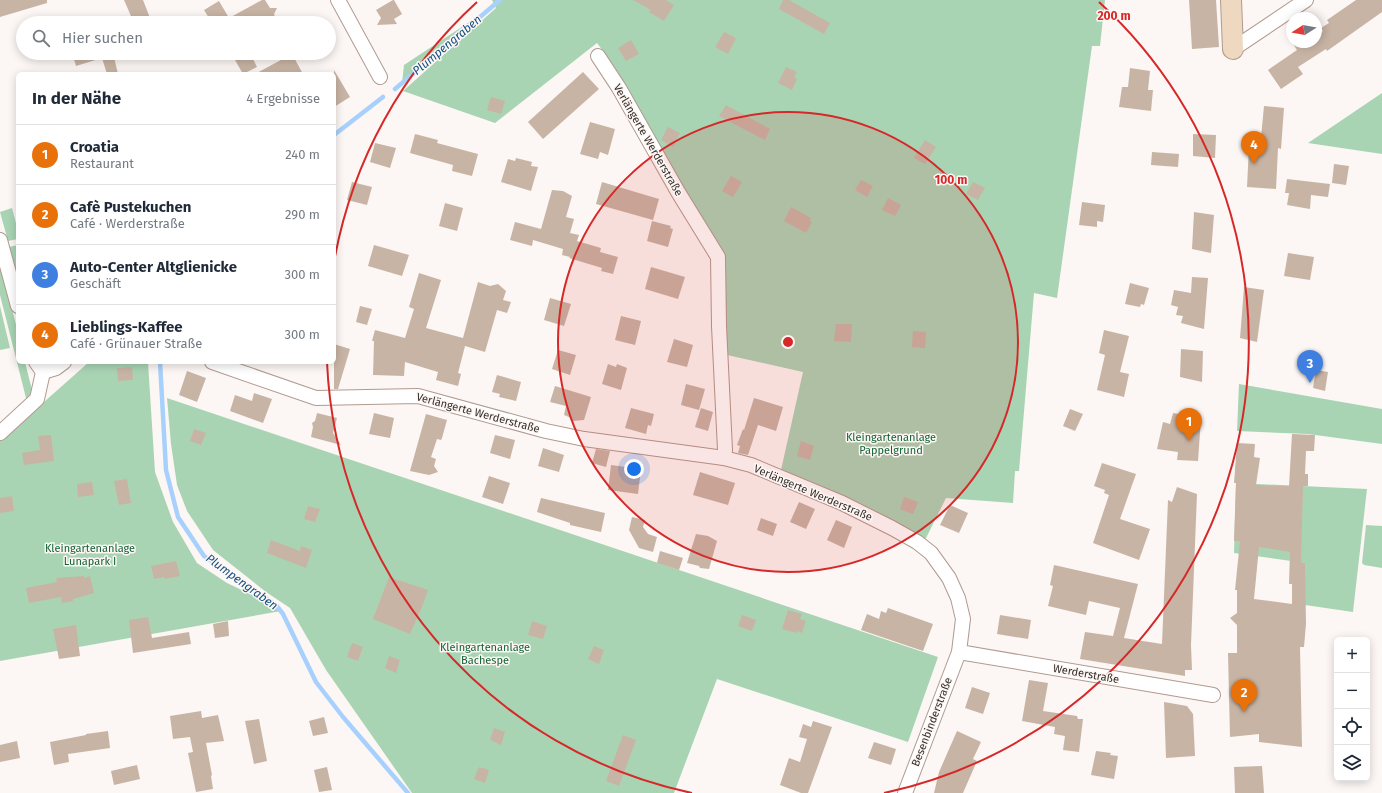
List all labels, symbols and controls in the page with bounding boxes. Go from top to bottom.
text: 200 m [1097,9,1131,23]
water label: Plumpengraben [410,12,484,78]
north arrow [1286,12,1322,48]
search box [16,16,336,60]
icon: search [30,27,52,49]
text: Hier suchen [62,29,143,47]
street label: Verlängerte Werderstraße [611,82,685,198]
text: In der Nähe [32,88,121,109]
text: 4 Ergebnisse [246,91,320,106]
pin: 4 [1241,131,1267,164]
text: Croatia [70,138,119,156]
text: 1 [42,147,48,162]
text: 240 m [285,147,320,162]
text: Restaurant [70,156,134,171]
text: 100 m [935,173,967,187]
text: Cafè Pustekuchen [70,198,191,216]
text: 2 [42,207,48,222]
text: 290 m [285,207,320,222]
text: Café · Werderstraße [70,216,185,231]
text: Auto-Center Altglienicke [70,258,237,276]
text: 3 [42,267,48,282]
text: 300 m [284,267,320,282]
text: Geschäft [70,276,121,291]
text: Lieblings-Kaffee [70,318,183,336]
text: 4 [41,327,49,342]
text: 300 m [284,327,320,342]
centre of rings [781,335,795,349]
text: Café · Grünauer Straße [70,336,202,351]
pin: 3 [1297,350,1323,383]
street label: Verlängerte Werderstraße [415,390,541,436]
pin: 1 [1176,408,1202,441]
park label: Kleingartenanlage Pappelgrund [846,431,936,457]
your location [624,459,644,479]
street label: Verlängerte Werderstraße [752,462,874,524]
park label: Kleingartenanlage Lunapark I [45,542,135,568]
water label: Plumpengraben [203,551,281,613]
map controls [1334,637,1370,781]
button: + [1334,637,1370,673]
park label: Kleingartenanlage Bachespe [440,641,530,667]
street label: Werderstraße [1052,662,1120,686]
button: − [1334,673,1370,709]
street label: Besenbinderstraße [909,676,955,768]
pin: 2 [1231,679,1257,712]
button: locate [1334,709,1370,745]
button: layers [1334,745,1370,781]

